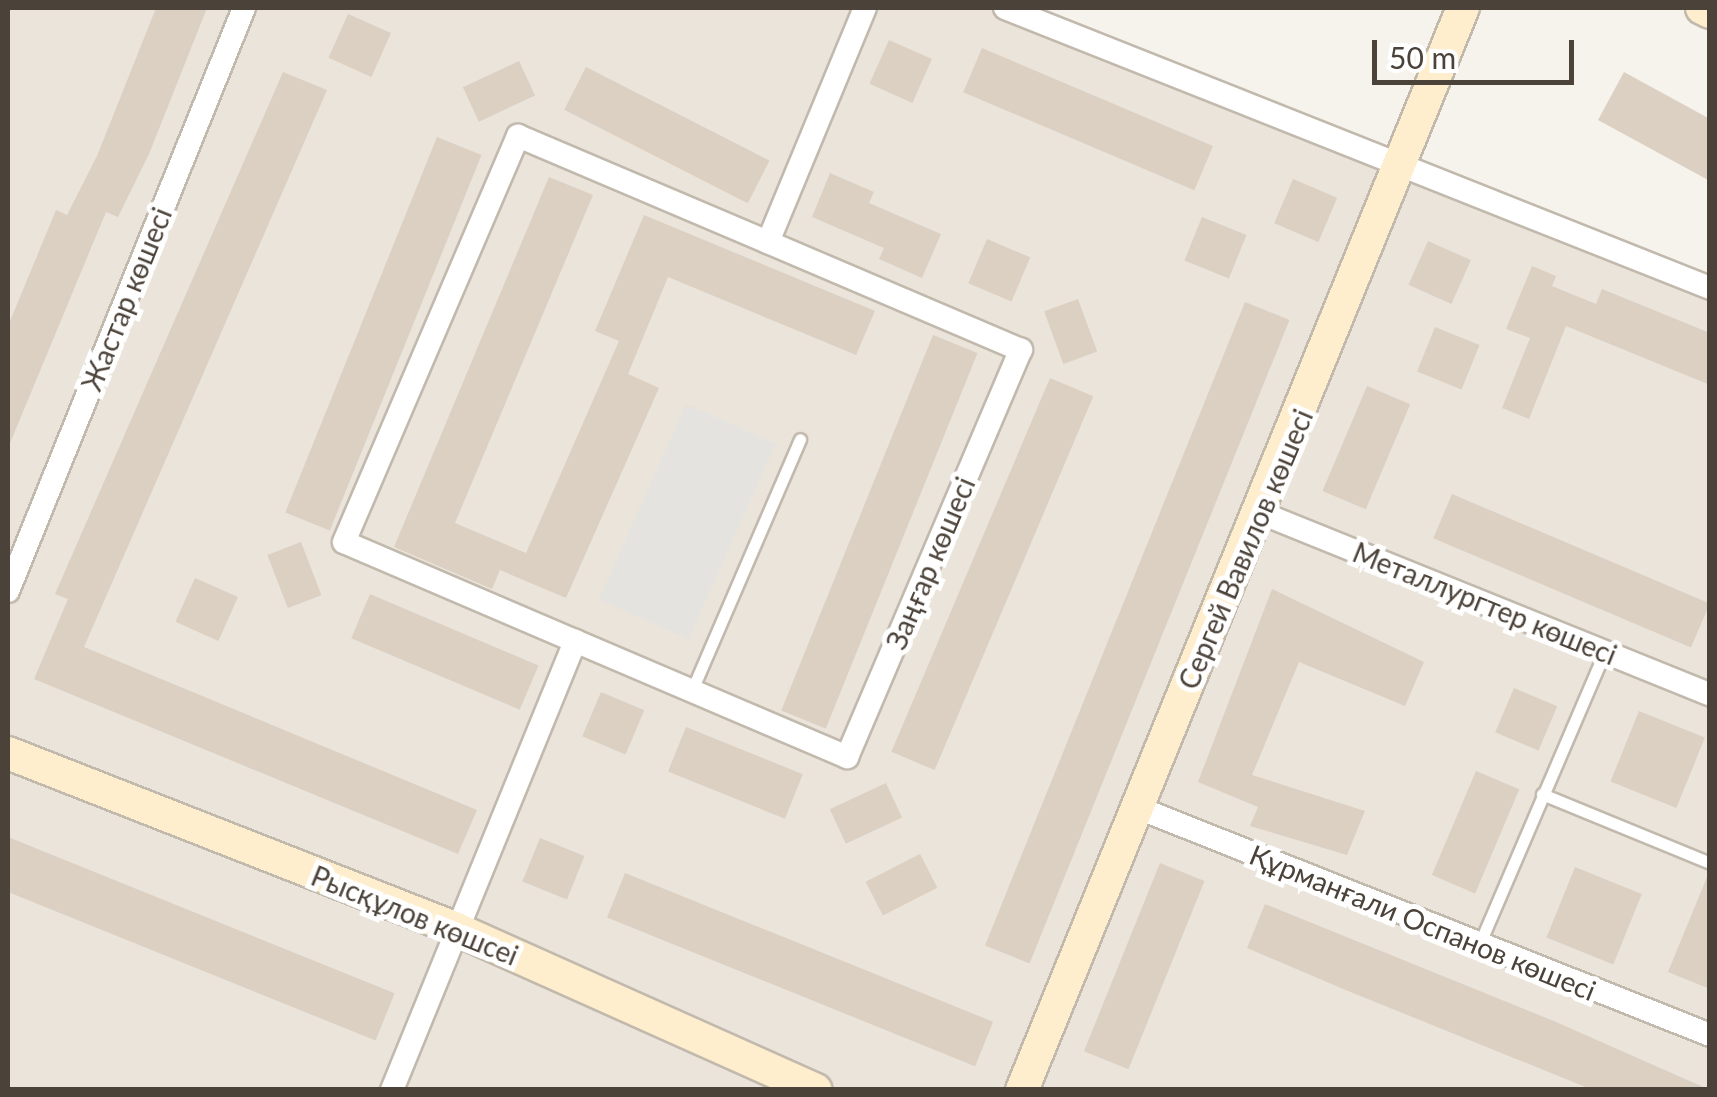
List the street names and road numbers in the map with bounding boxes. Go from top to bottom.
street label: Жастар көшесі [74,202,178,396]
street label: Сергей Вавилов көшесі [1171,404,1319,694]
street label: Заңғар көшесі [879,472,981,654]
street label: Металлургтер көшесі [1348,535,1622,671]
street label: Құрманғали Оспанов көшесі [1245,837,1601,1007]
street label: Рысқұлов көшсеі [307,858,523,972]

